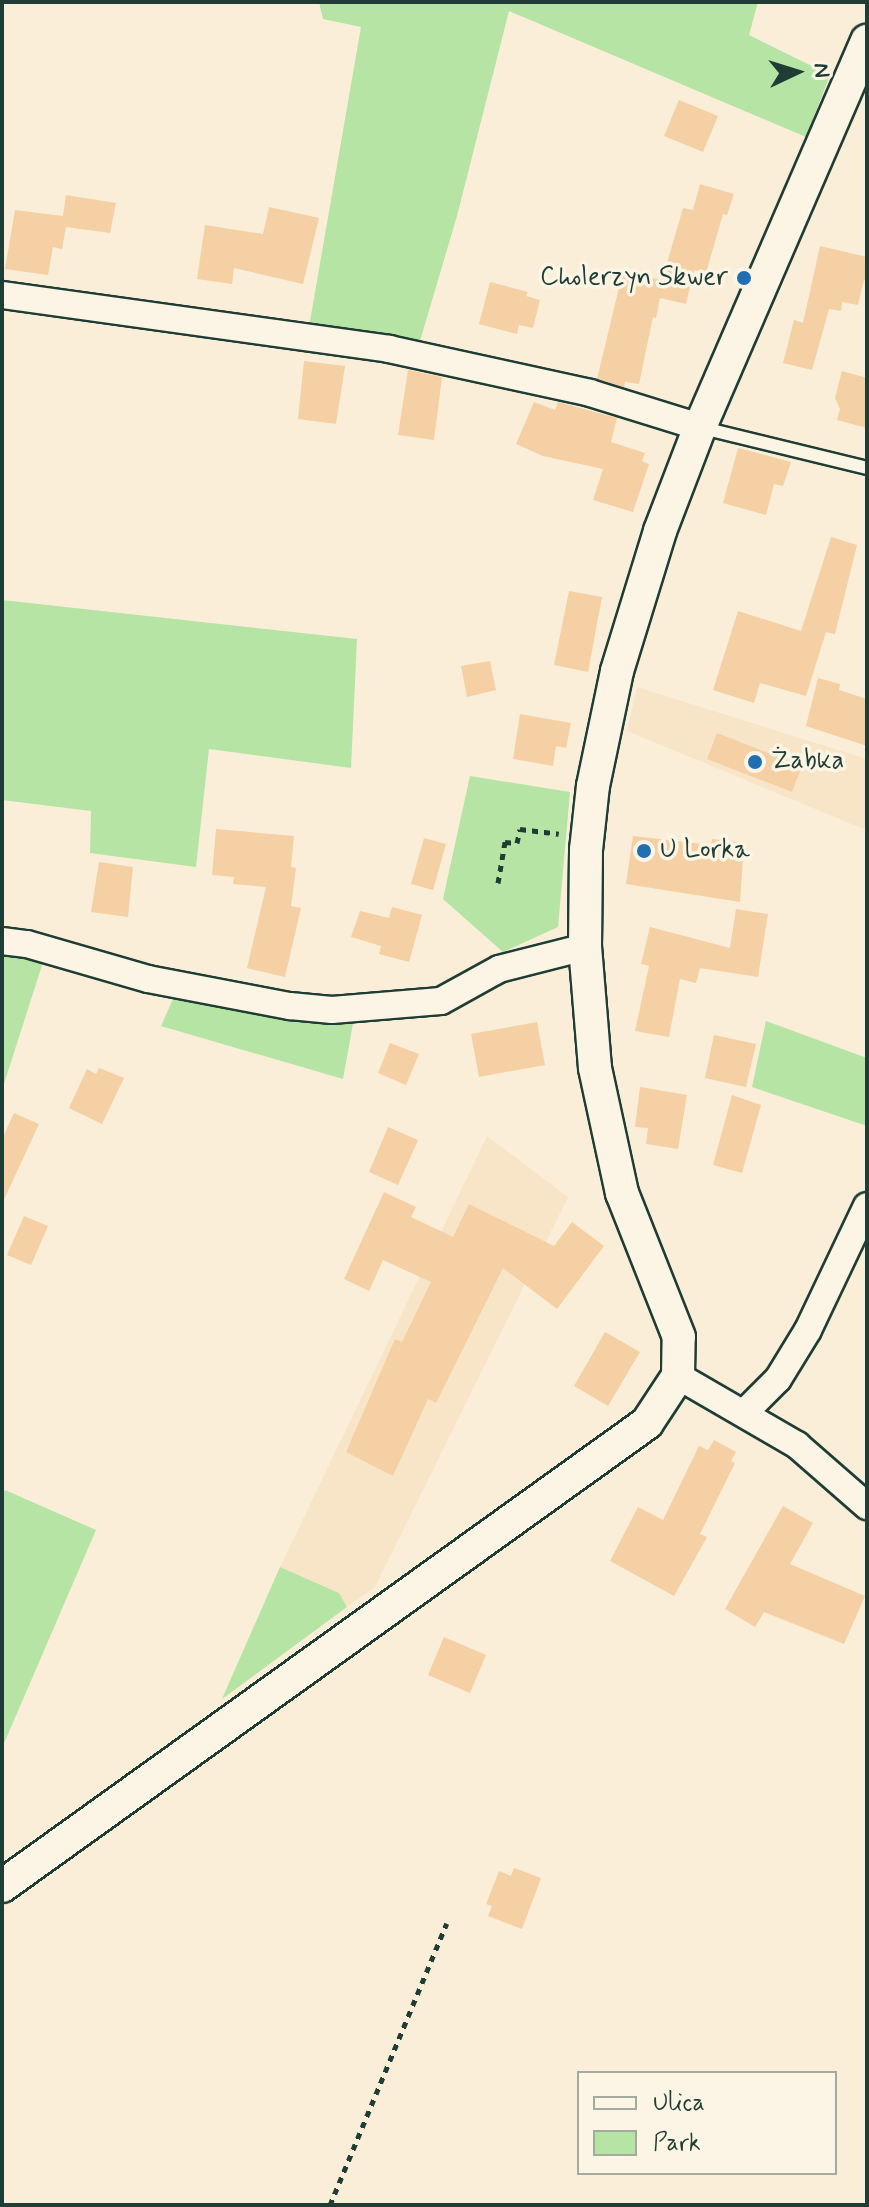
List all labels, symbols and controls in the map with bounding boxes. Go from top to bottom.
north arrow [757,32,837,112]
text: N [806,62,835,79]
place label: Cholerzyn Skwer [536,262,728,294]
marker: Cholerzyn Skwer [735,269,753,287]
place label: Żabka [771,746,844,778]
marker: Żabka [746,753,764,771]
place label: U Lorka [660,835,747,867]
marker: U Lorka [635,842,653,860]
legend [577,2071,837,2175]
text: Ulica [653,2088,705,2119]
text: Park [653,2128,701,2159]

